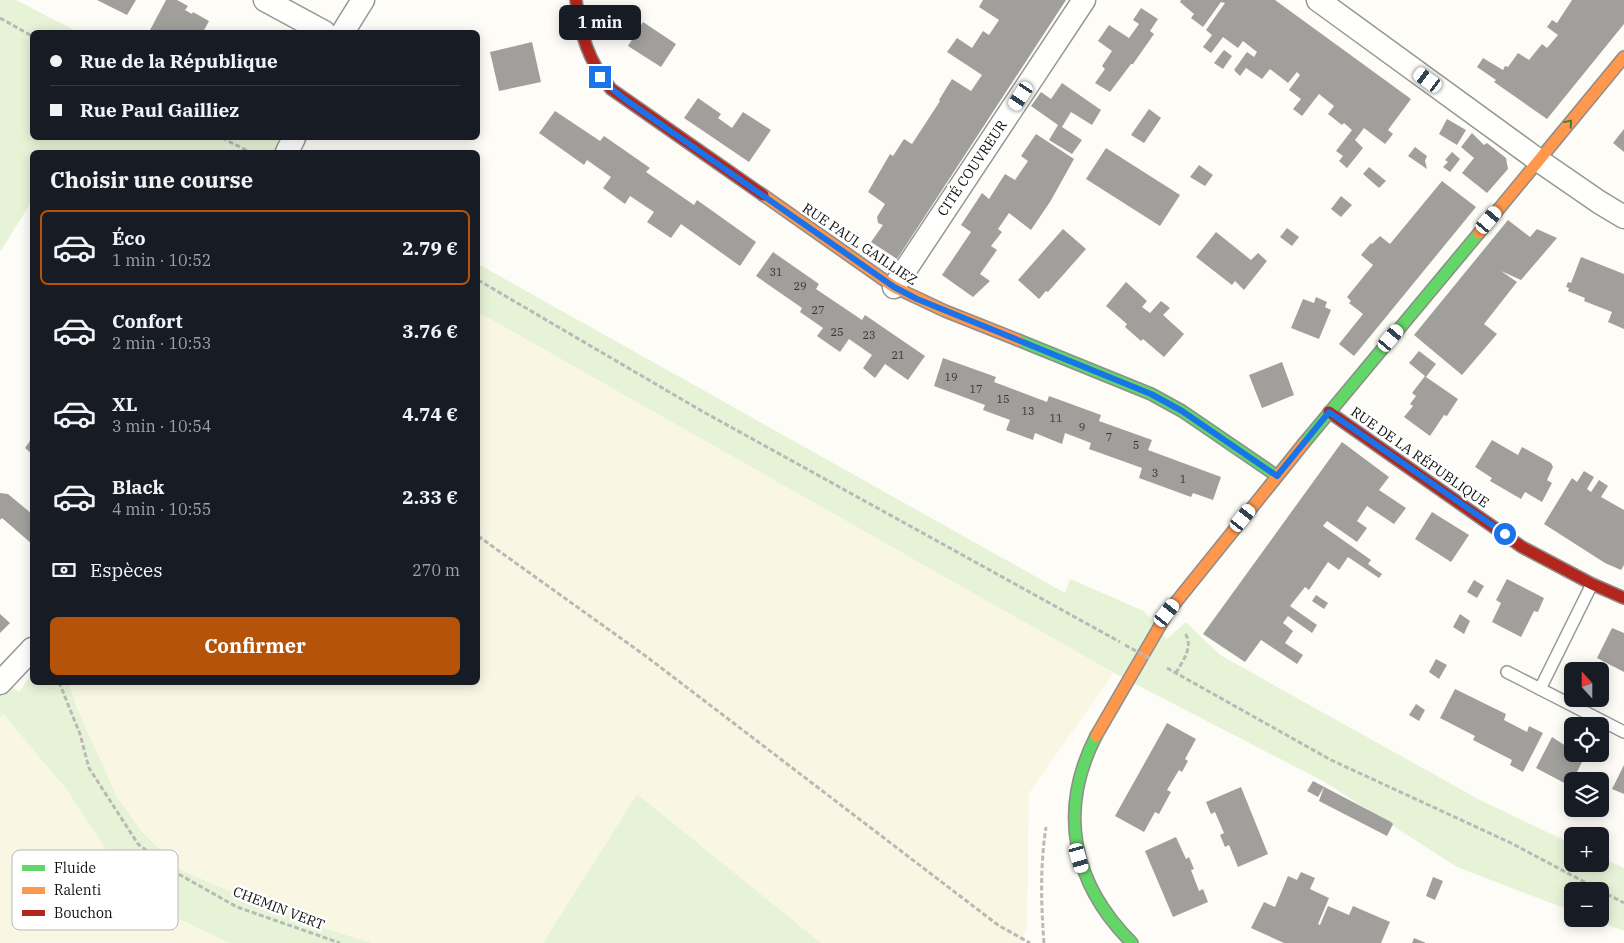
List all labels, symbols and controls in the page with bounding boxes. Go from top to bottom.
callout: 1 min [559,5,641,40]
text: 1 min [578,12,622,32]
text: Rue de la République [80,49,278,73]
car [1411,65,1444,95]
route end [589,66,611,88]
car [1006,79,1035,113]
text: Rue Paul Gailliez [80,98,239,122]
street label: CITÉ COUVREUR [932,116,1011,219]
one-way arrow [1564,120,1572,129]
text: Choisir une course [50,165,253,194]
street label: RUE PAUL GAILLIEZ [799,199,921,289]
car [1473,204,1504,236]
icon: car [52,225,97,270]
text: Éco [112,226,145,250]
text: 2.79 € [402,236,458,260]
text: 1 min · 10:52 [112,250,211,270]
house number: 31 [769,265,783,279]
house number: 29 [793,279,807,293]
house number: 27 [811,303,825,317]
icon: car [52,308,97,353]
text: Confort [112,309,183,333]
text: 3.76 € [402,319,458,343]
car [1375,322,1406,354]
house number: 25 [830,325,844,339]
house number: 23 [862,328,876,342]
text: 2 min · 10:53 [112,333,211,353]
house number: 21 [891,348,905,362]
house number: 19 [944,370,958,384]
house number: 17 [969,382,983,396]
icon: car [52,391,97,436]
text: XL [112,392,138,416]
house number: 15 [996,392,1010,406]
text: 4.74 € [402,402,458,426]
street label: RUE DE LA RÉPUBLIQUE [1347,402,1493,512]
house number: 13 [1021,404,1035,418]
house number: 11 [1049,411,1063,425]
text: 3 min · 10:54 [112,416,211,436]
house number: 9 [1079,420,1085,434]
house number: 7 [1106,430,1112,444]
house number: 5 [1133,438,1139,452]
house number: 3 [1152,466,1158,480]
house number: 1 [1180,472,1186,486]
icon: car [52,474,97,519]
text: Black [112,475,164,499]
text: 2.33 € [402,485,458,509]
text: 4 min · 10:55 [112,499,211,519]
car [1227,502,1258,534]
route start [1494,523,1516,545]
icon: cash [50,556,78,584]
text: Espèces [90,558,163,582]
text: 270 m [412,560,460,580]
car [1151,597,1182,629]
button: Confirmer [50,617,460,675]
north arrow [1564,662,1609,708]
map controls [1564,662,1609,927]
button: locate [1564,717,1609,762]
button: layers [1564,772,1609,817]
button: + [1564,827,1609,872]
car [1067,842,1090,874]
legend [12,850,178,930]
text: Fluide [54,859,96,877]
text: Ralenti [54,881,101,899]
street label: CHEMIN VERT [231,882,327,934]
button: − [1564,882,1609,927]
text: Bouchon [54,904,113,922]

